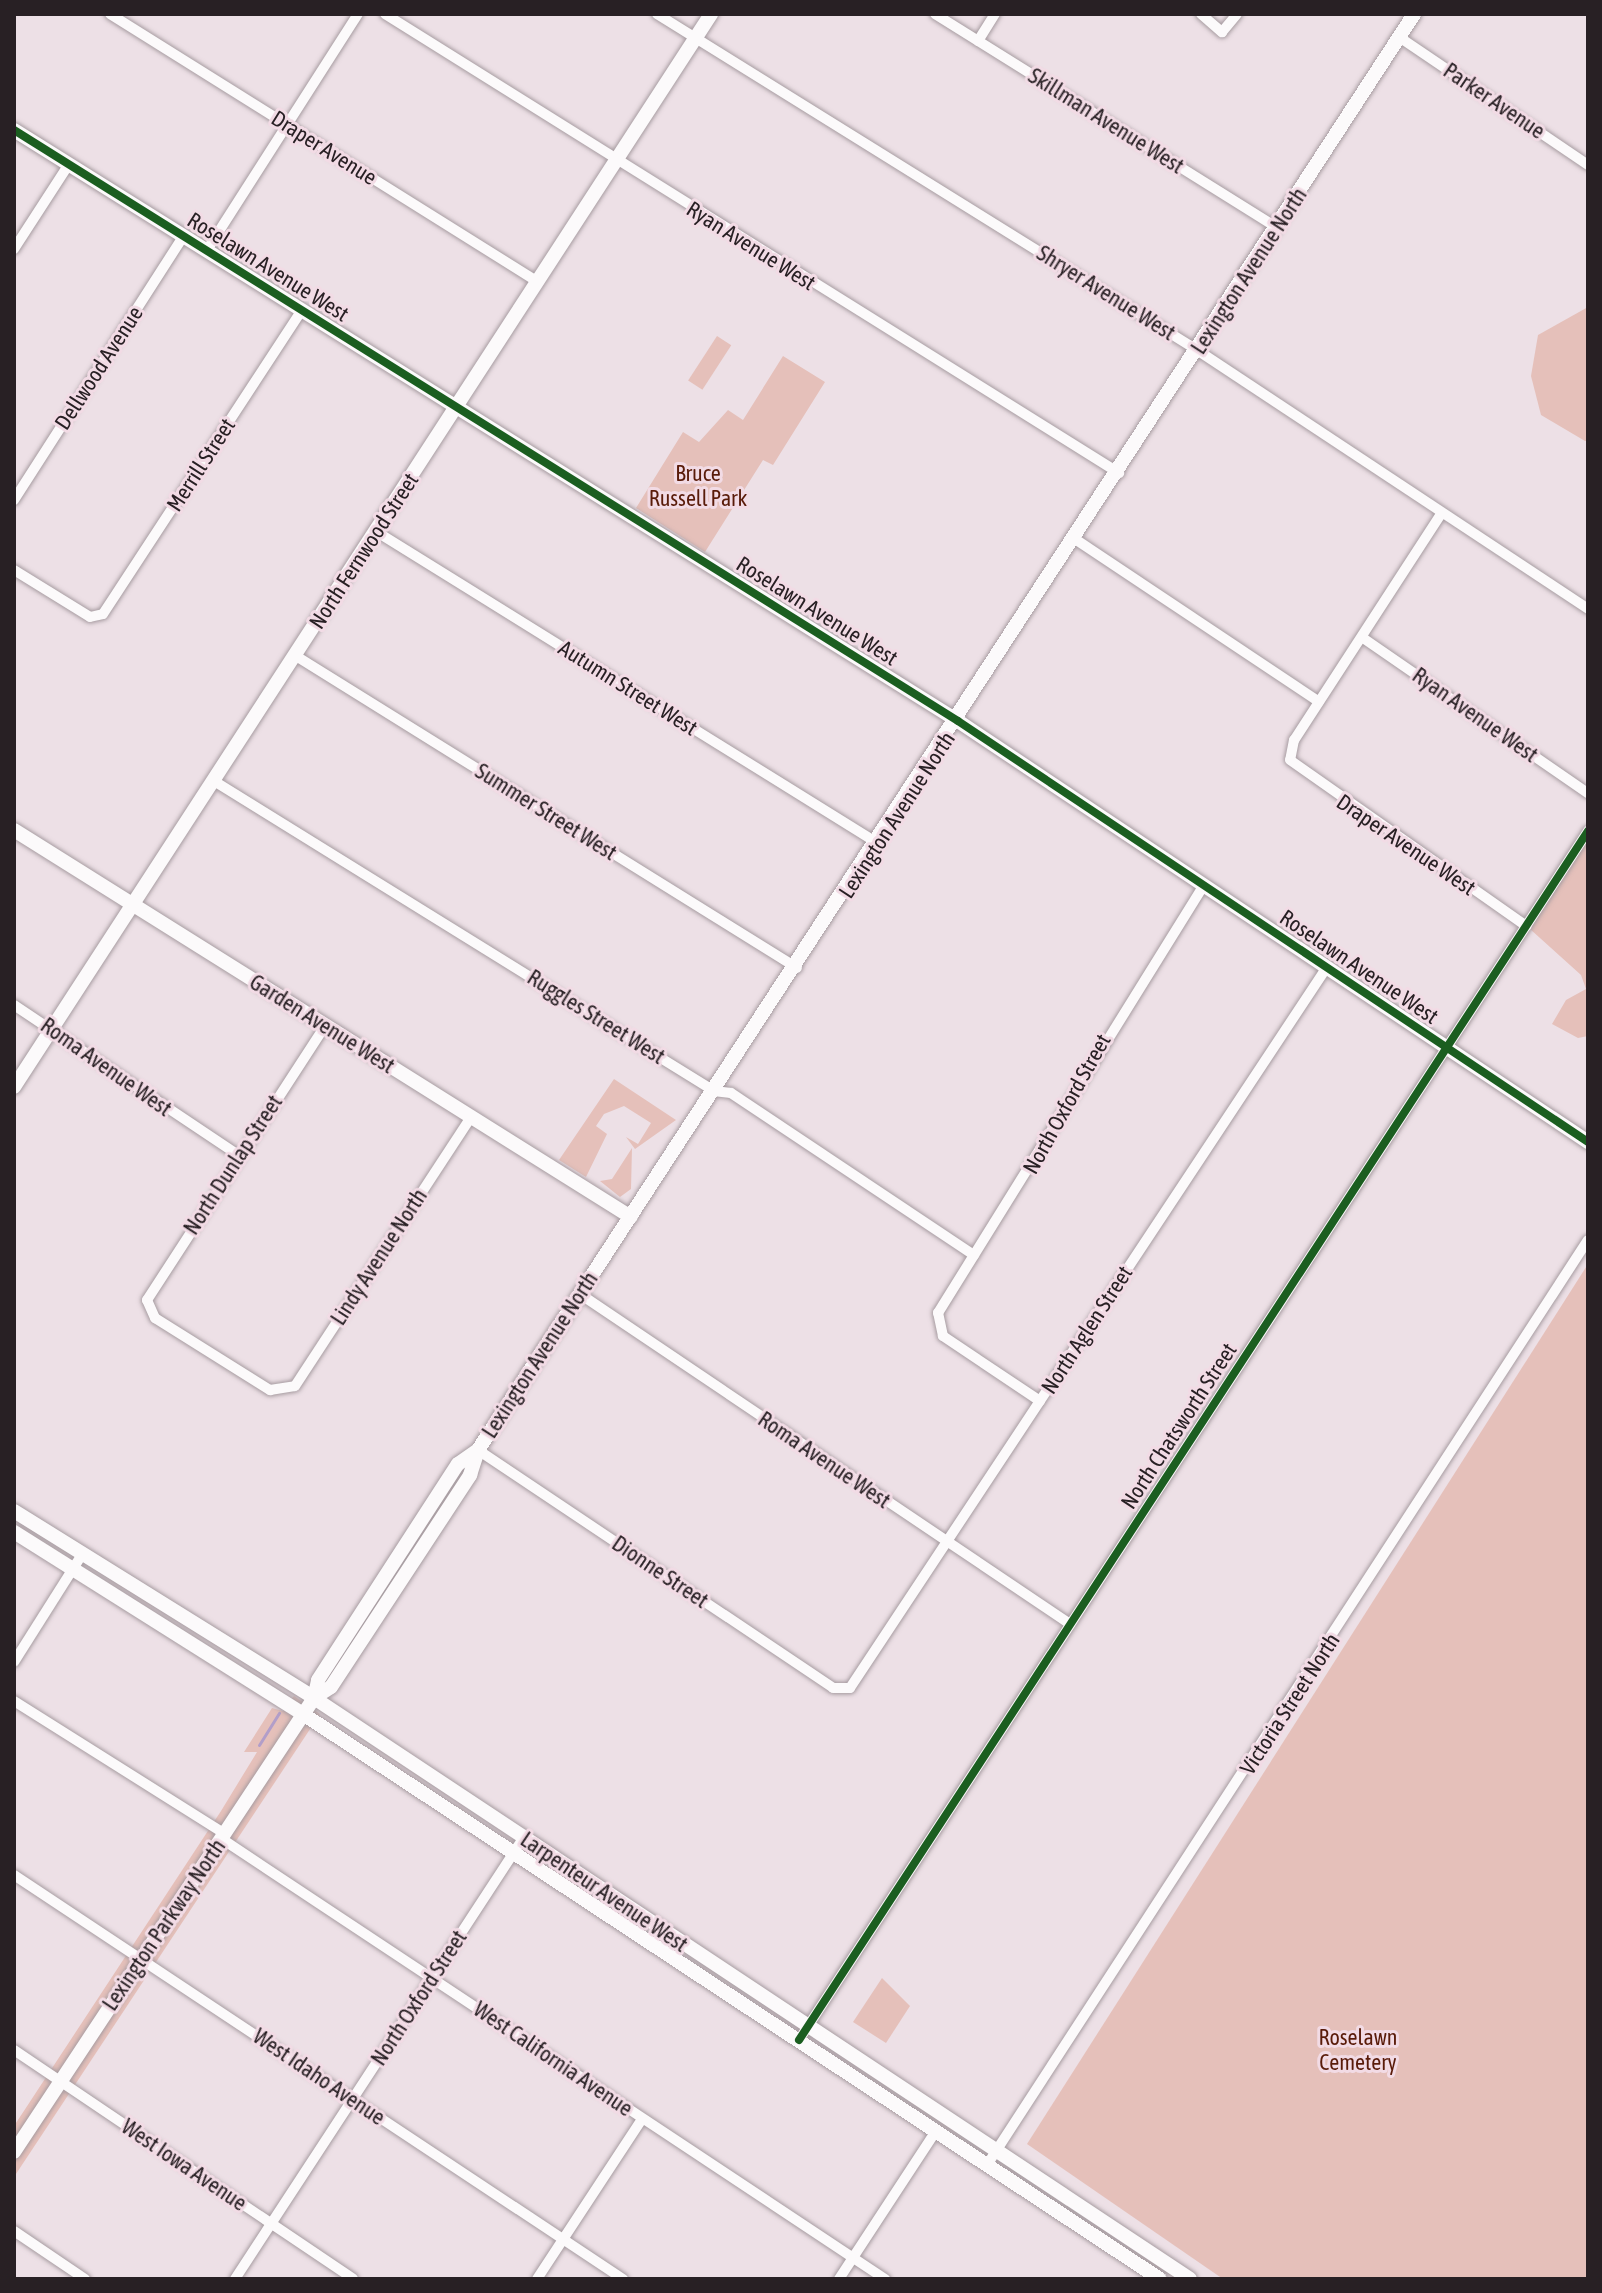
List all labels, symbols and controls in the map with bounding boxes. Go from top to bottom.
street label: Parker Avenue [1438,57,1550,145]
street label: Skillman Avenue West [1024,63,1188,179]
street label: Draper Avenue [266,105,382,191]
street label: Lexington Avenue North [1185,183,1313,359]
street label: Ryan Avenue West [682,196,820,296]
street label: Roselawn Avenue West [182,207,354,327]
street label: Shryer Avenue West [1032,240,1180,346]
street label: Dellwood Avenue [49,301,149,435]
street label: Merrill Street [161,413,241,517]
park label: Bruce Russell Park [649,460,747,512]
street label: North Fernwood Street [304,468,424,634]
street label: Roselawn Avenue West [731,551,903,671]
street label: Autumn Street West [554,635,702,741]
street label: Ryan Avenue West [1407,662,1543,768]
street label: Lexington Avenue North [833,727,961,903]
street label: Summer Street West [470,758,622,866]
street label: Draper Avenue West [1332,789,1480,901]
street label: Roselawn Avenue West [1275,904,1443,1030]
street label: Ruggles Street West [522,964,670,1070]
street label: Garden Avenue West [245,969,399,1079]
street label: Roma Avenue West [35,1012,177,1122]
street label: North Oxford Street [1018,1029,1116,1179]
street label: North Dunlap Street [178,1090,288,1240]
street label: Lindy Avenue North [325,1184,433,1330]
street label: North Aglen Street [1036,1261,1138,1399]
street label: Lexington Avenue North [476,1267,604,1443]
street label: North Chatsworth Street [1116,1338,1242,1514]
street label: Roma Avenue West [753,1406,895,1514]
street label: Dionne Street [607,1530,713,1614]
street label: Victoria Street North [1235,1628,1345,1780]
street label: Larpenteur Avenue West [515,1826,693,1958]
street label: Lexington Parkway North [97,1834,231,2016]
street label: North Oxford Street [365,1925,473,2071]
street label: West California Avenue [468,1996,638,2122]
street label: West Idaho Avenue [248,2023,390,2131]
park label: Roselawn Cemetery [1319,2024,1397,2076]
street label: West Iowa Avenue [116,2113,252,2217]

